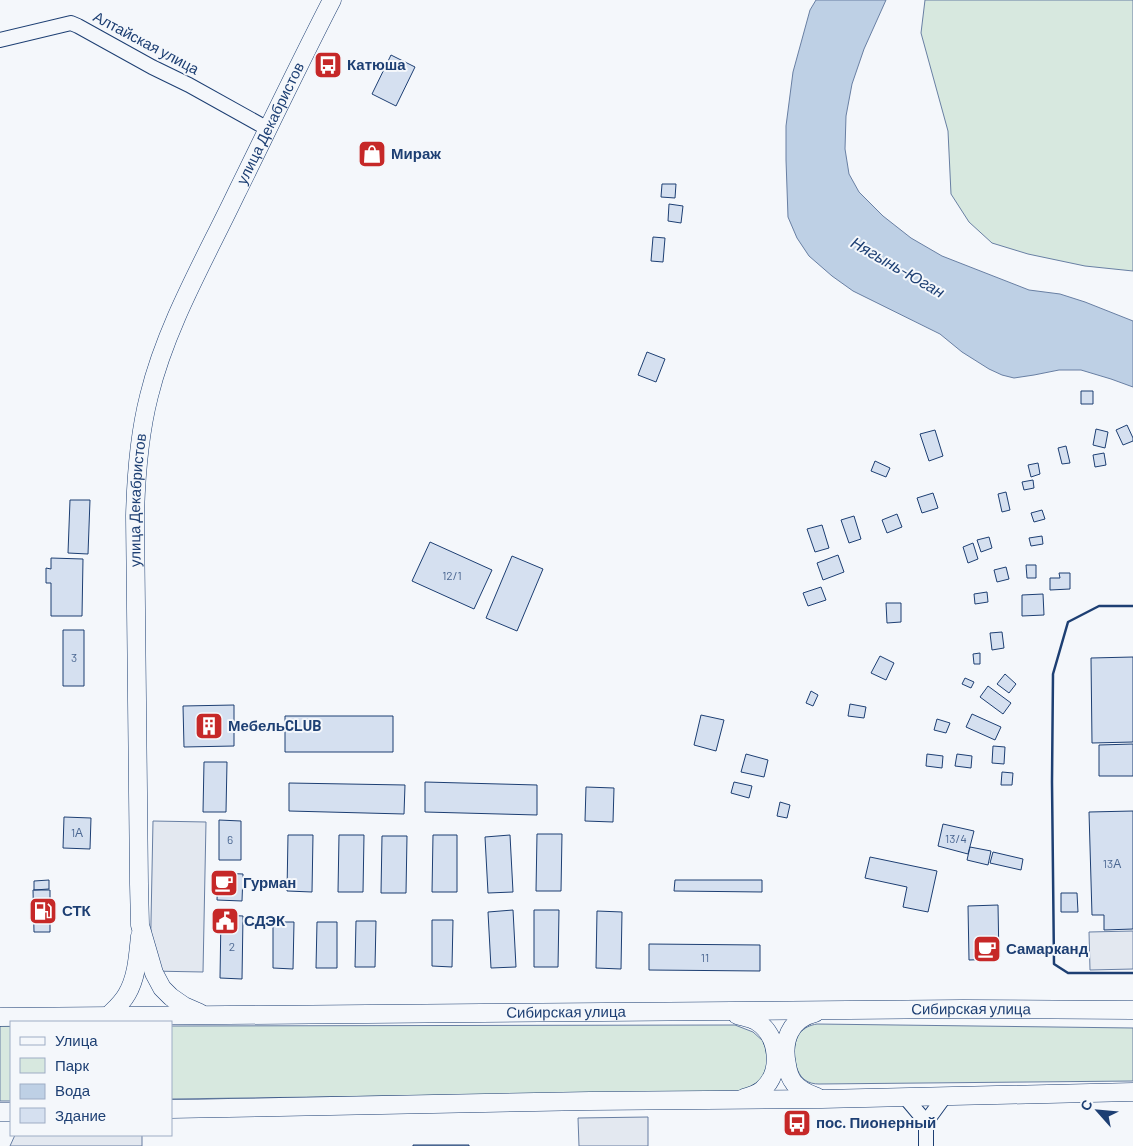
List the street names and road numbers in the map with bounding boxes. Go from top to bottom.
street label: Алтайская улица [90,7,203,78]
street label: улица Декабристов [232,59,307,187]
street label: улица Декабристов [125,432,149,567]
street label: Сибирская улица [911,999,1032,1017]
street label: Сибирская улица [506,1002,627,1021]

